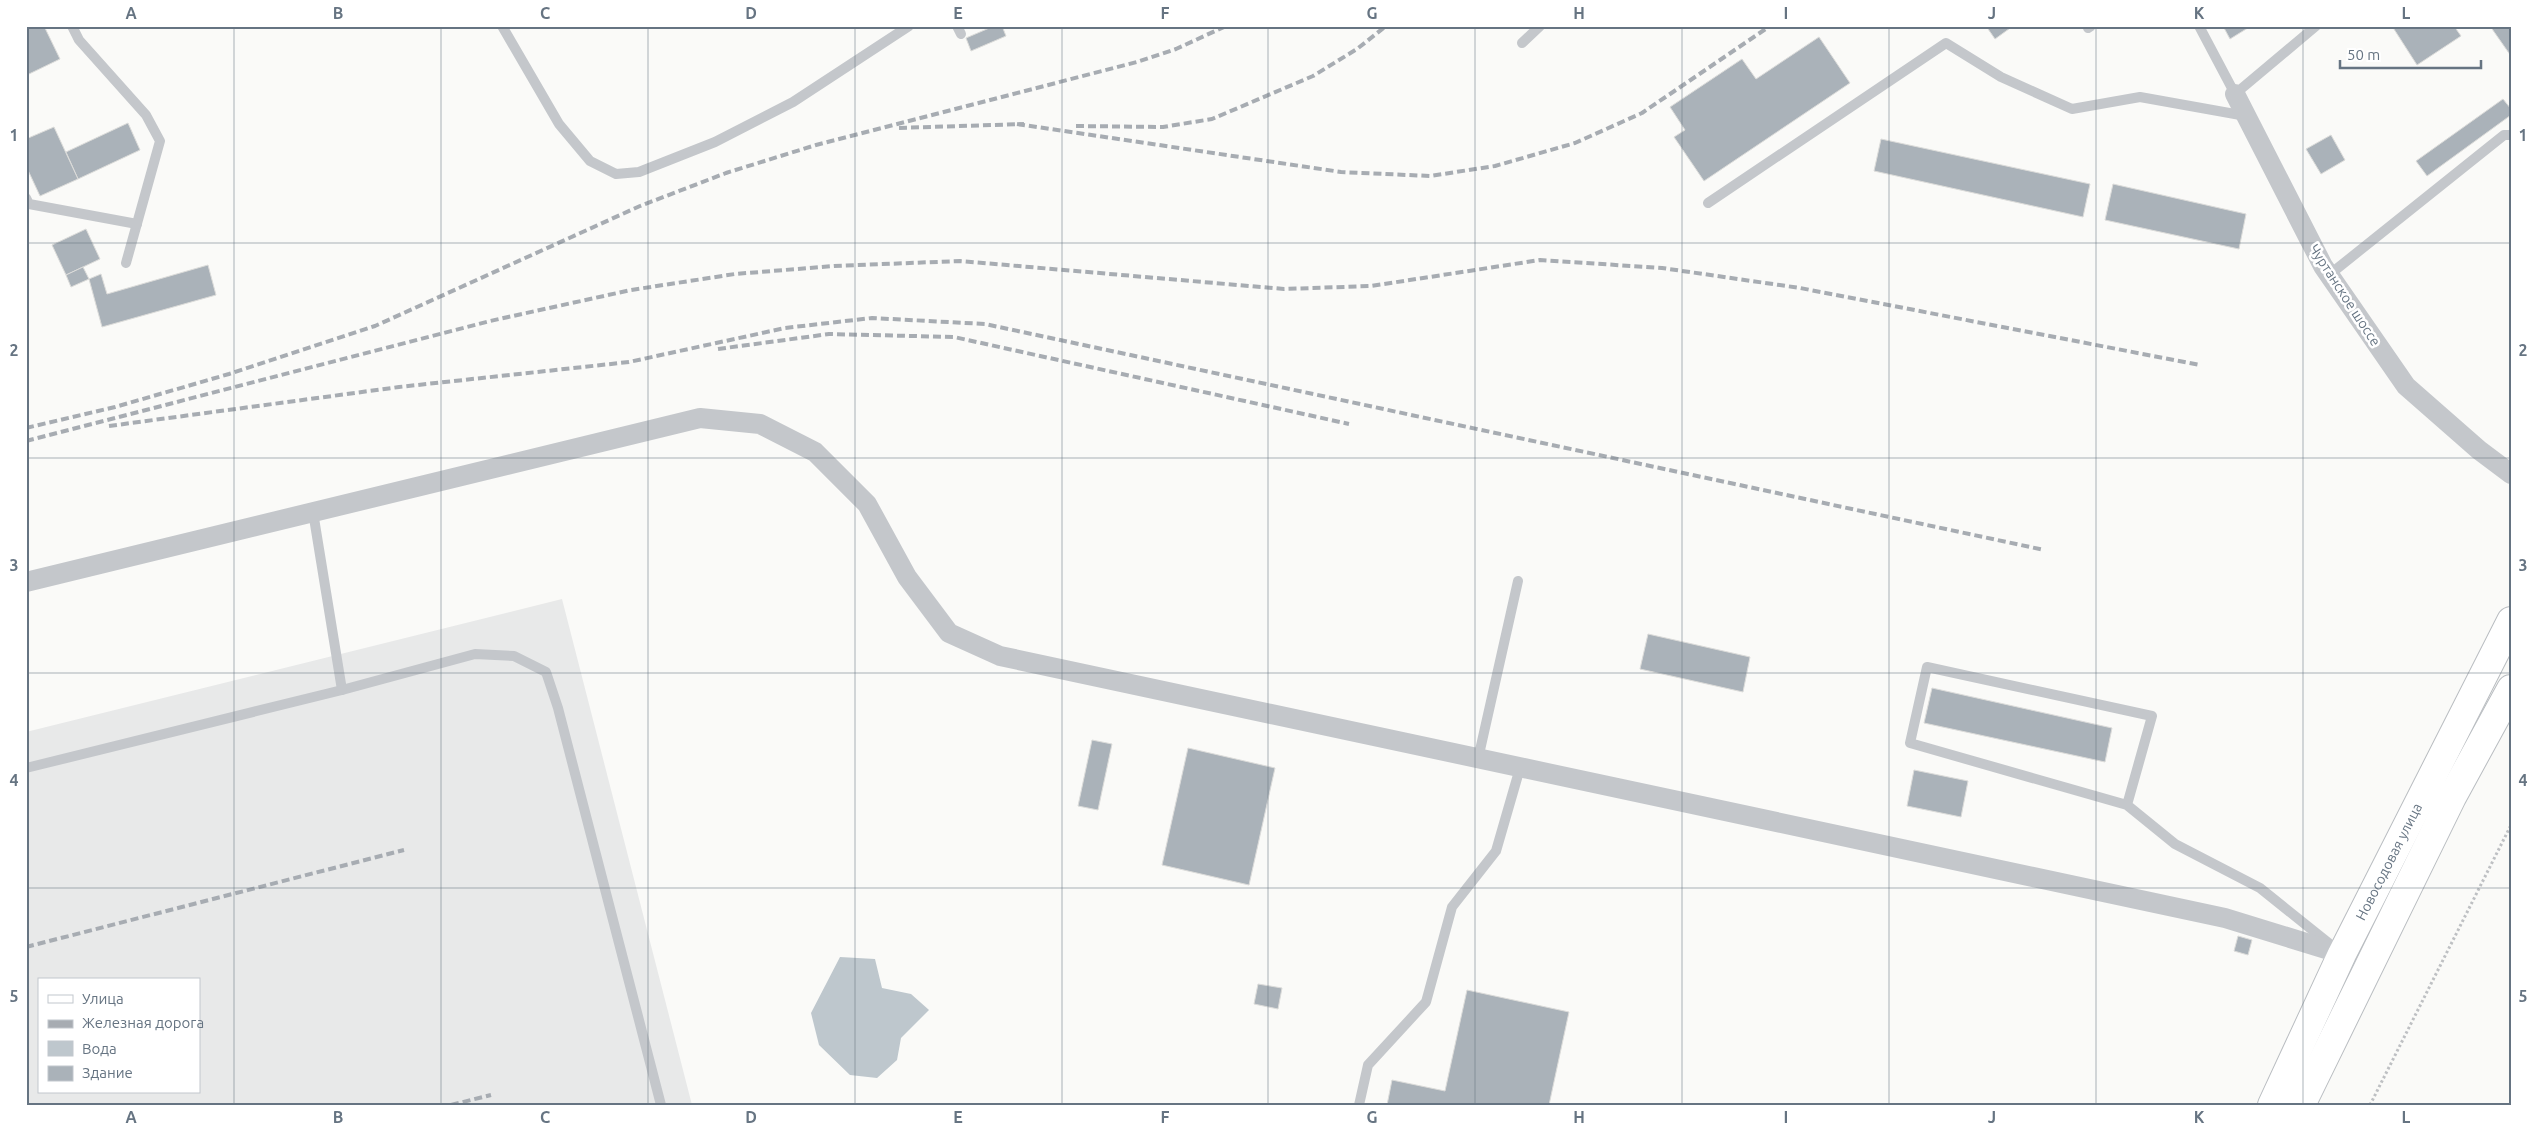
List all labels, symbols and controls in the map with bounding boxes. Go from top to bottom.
text: A [125,4,137,22]
text: B [333,4,343,22]
text: C [540,4,550,22]
text: D [745,4,757,22]
text: E [953,4,963,22]
text: F [1161,4,1170,22]
text: G [1366,4,1378,22]
text: H [1573,4,1585,22]
text: I [1784,4,1788,22]
text: J [1988,4,1996,22]
text: K [2194,4,2205,22]
text: L [2402,4,2411,22]
scale bar [2340,38,2481,70]
text: 50 m [2347,46,2380,63]
text: 1 [9,126,19,144]
text: 1 [2518,126,2528,144]
street label: Чуртанское шоссе [2306,241,2384,349]
text: 2 [9,341,19,359]
text: 2 [2518,341,2528,359]
text: 3 [9,556,19,574]
text: 3 [2518,556,2528,574]
text: 4 [9,771,19,789]
text: 4 [2518,771,2528,789]
street label: Новосодовая улица [2353,800,2425,923]
legend [38,978,200,1094]
text: 5 [9,987,19,1005]
text: 5 [2518,987,2528,1005]
text: Улица [82,990,124,1007]
text: Железная дорога [82,1014,204,1031]
text: Вода [82,1040,117,1057]
text: Здание [82,1064,133,1081]
text: A [125,1108,137,1126]
text: B [333,1108,343,1126]
text: C [540,1108,550,1126]
text: D [745,1108,757,1126]
text: E [953,1108,963,1126]
text: F [1161,1108,1170,1126]
text: G [1366,1108,1378,1126]
text: H [1573,1108,1585,1126]
text: I [1784,1108,1788,1126]
text: J [1988,1108,1996,1126]
text: K [2194,1108,2205,1126]
text: L [2402,1108,2411,1126]

